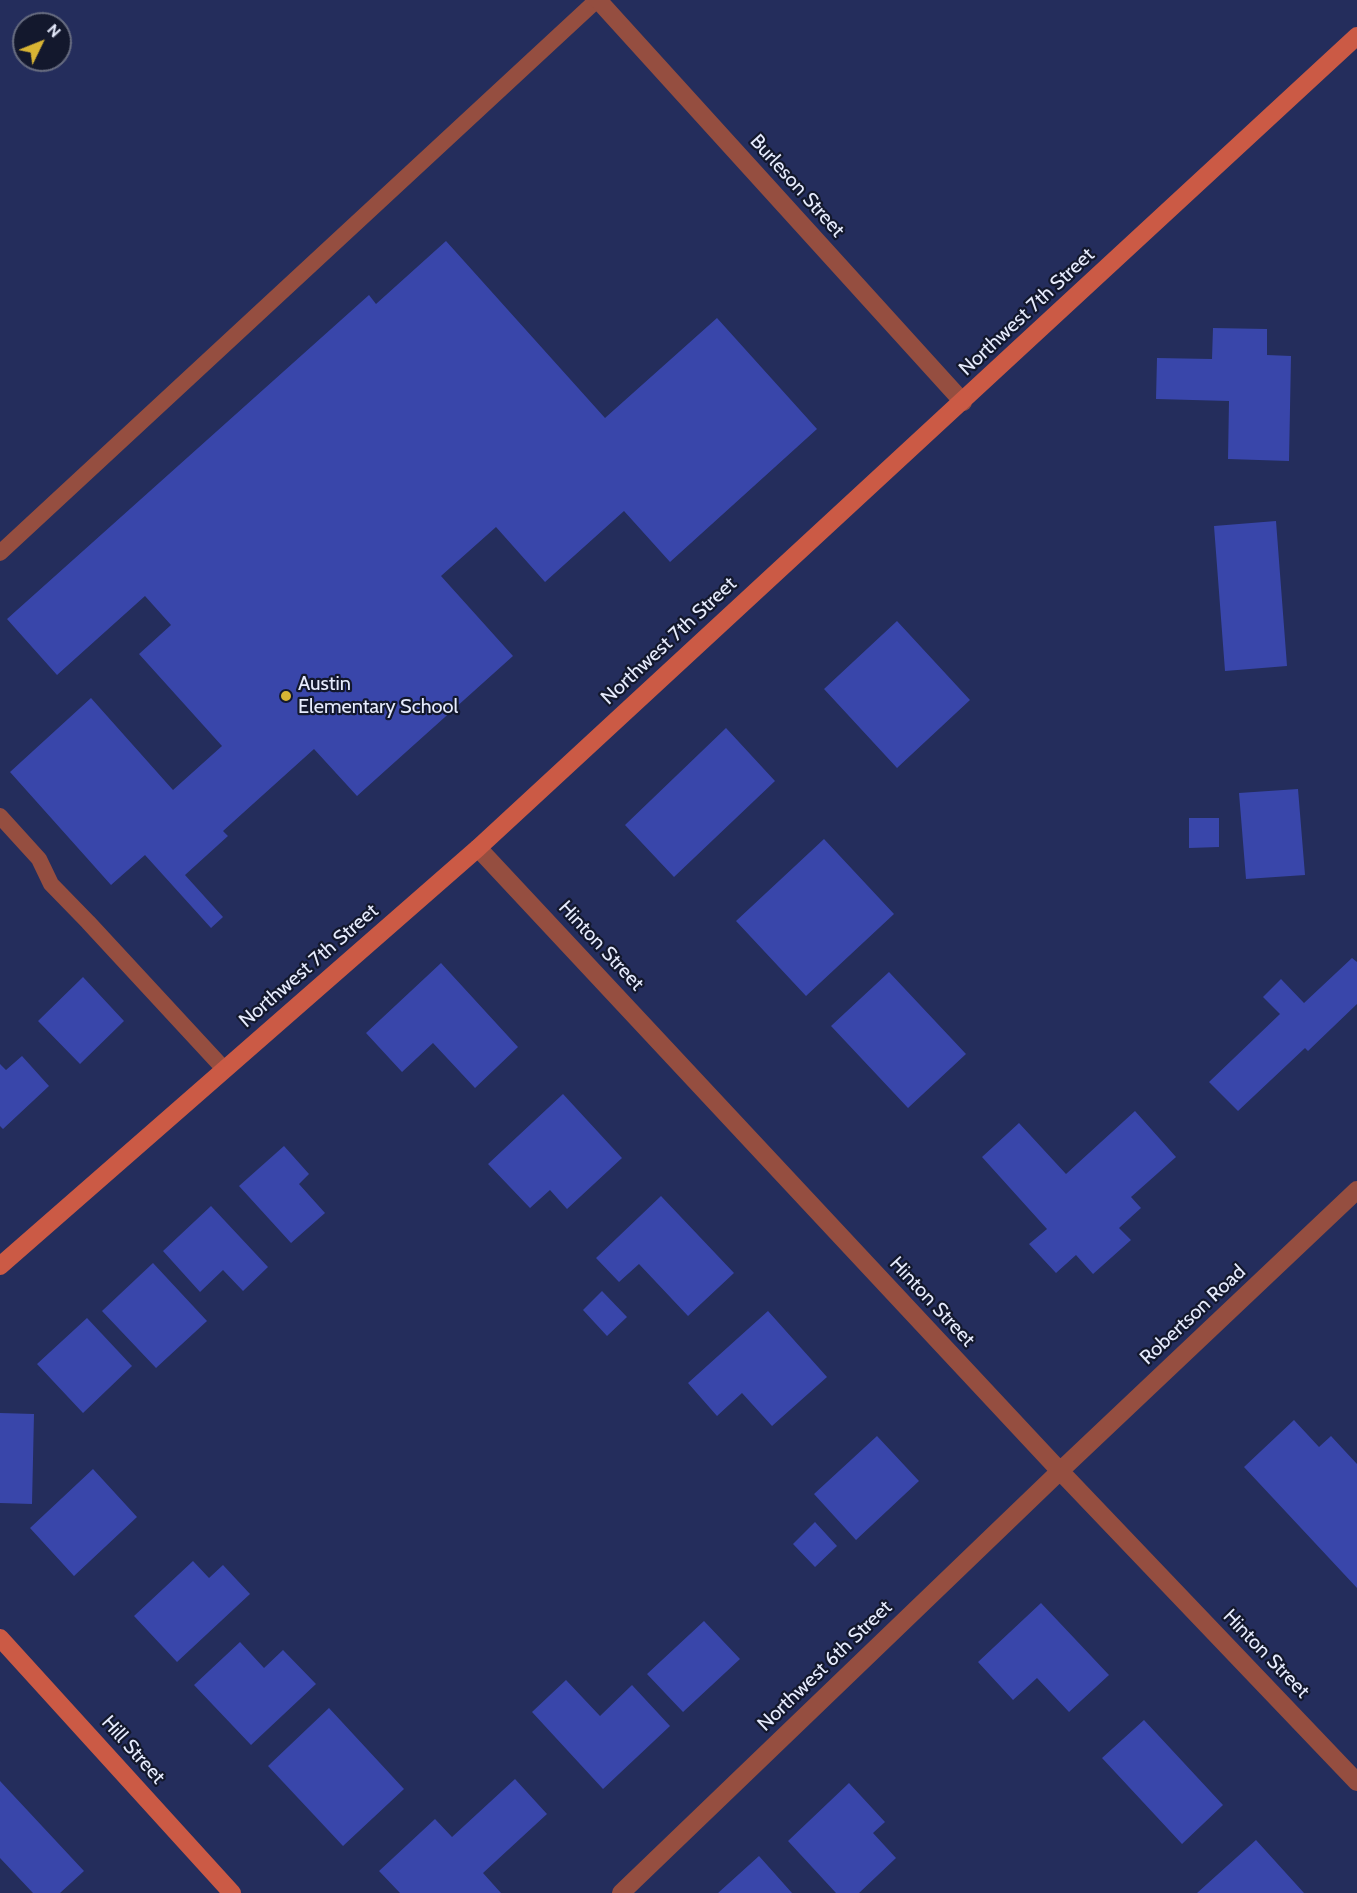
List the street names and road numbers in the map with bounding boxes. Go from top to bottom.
street label: Burleson Street [745,130,849,242]
street label: Northwest 7th Street [954,243,1100,381]
street label: Northwest 7th Street [596,572,742,710]
street label: Hinton Street [553,896,649,996]
street label: Northwest 7th Street [235,899,383,1033]
street label: Hinton Street [884,1252,980,1352]
street label: Robertson Road [1135,1260,1251,1370]
street label: Northwest 6th Street [753,1596,897,1736]
street label: Hinton Street [1218,1605,1314,1703]
street label: Hill Street [96,1711,170,1789]

